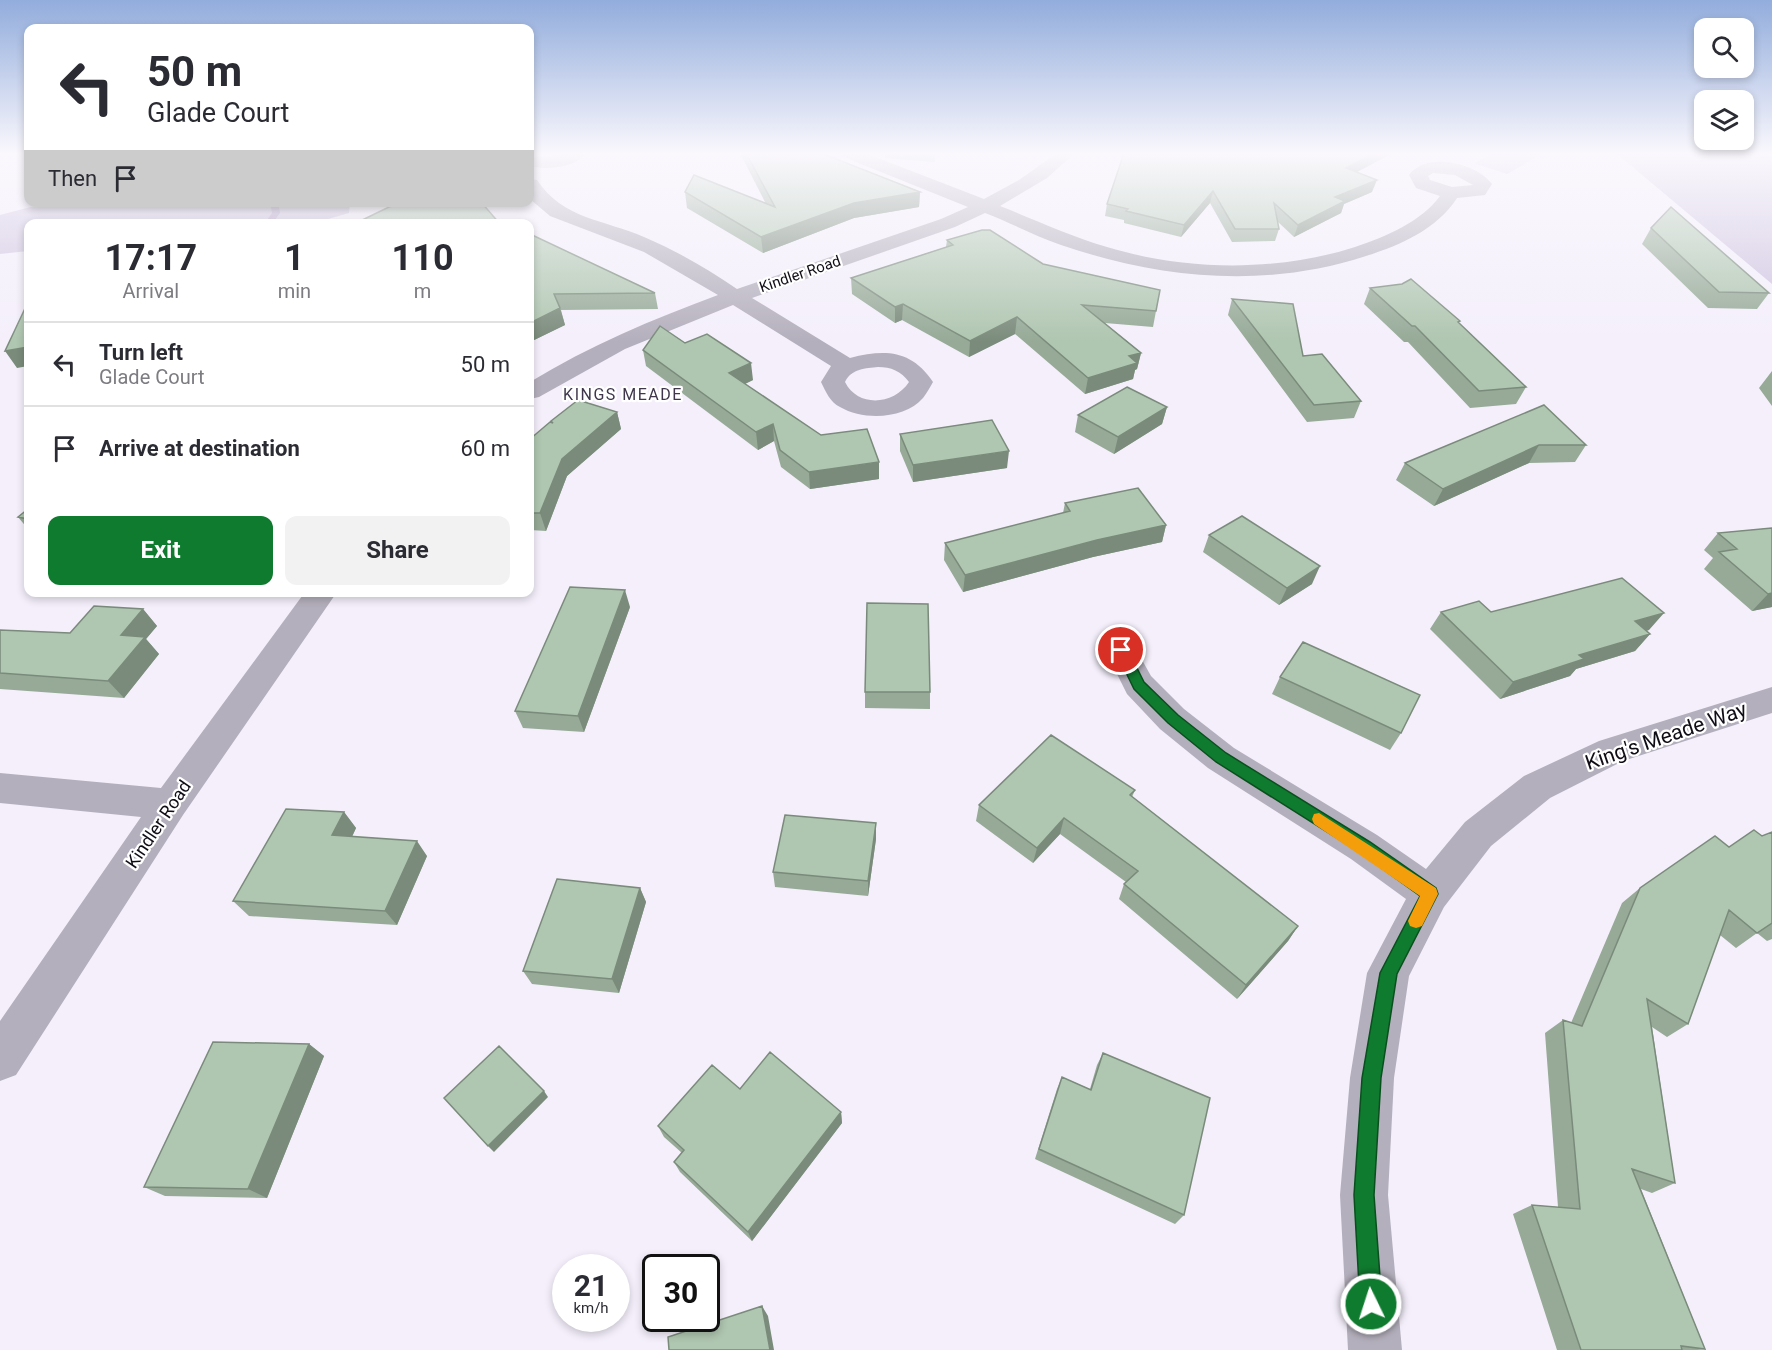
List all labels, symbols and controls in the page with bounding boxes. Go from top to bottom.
map controls [1694,18,1754,150]
button: search [1694,18,1754,78]
text: 50 m [147,47,242,96]
icon: left [48,48,126,126]
button: layers [1694,90,1754,150]
text: Glade Court [147,97,289,129]
icon: arrive [109,162,142,195]
text: Then [48,166,97,191]
text: 17:17 [104,237,197,279]
text: 1 [284,237,305,279]
text: 110 [392,237,454,279]
street label: Kindler Road [757,252,843,296]
text: Arrival [122,279,179,303]
text: min [278,279,311,303]
text: m [414,279,431,303]
text: Turn left [99,340,183,365]
icon: left [48,348,81,381]
text: 50 m [461,352,510,377]
text: Glade Court [99,365,204,389]
district label: KINGS MEADE [563,385,683,404]
icon: arrive [48,432,81,465]
text: Arrive at destination [99,436,300,461]
text: 60 m [461,436,510,461]
button: Exit [48,516,273,585]
button: Share [285,516,510,585]
pin [1095,624,1146,675]
icon: arrive [1104,633,1137,666]
street label: King's Meade Way [1582,697,1750,775]
street label: Kindler Road [121,776,195,872]
speed limit sign: 30 [642,1254,720,1332]
text: 21 [574,1268,608,1303]
position arrow [1339,1272,1403,1336]
text: km/h [573,1299,609,1317]

